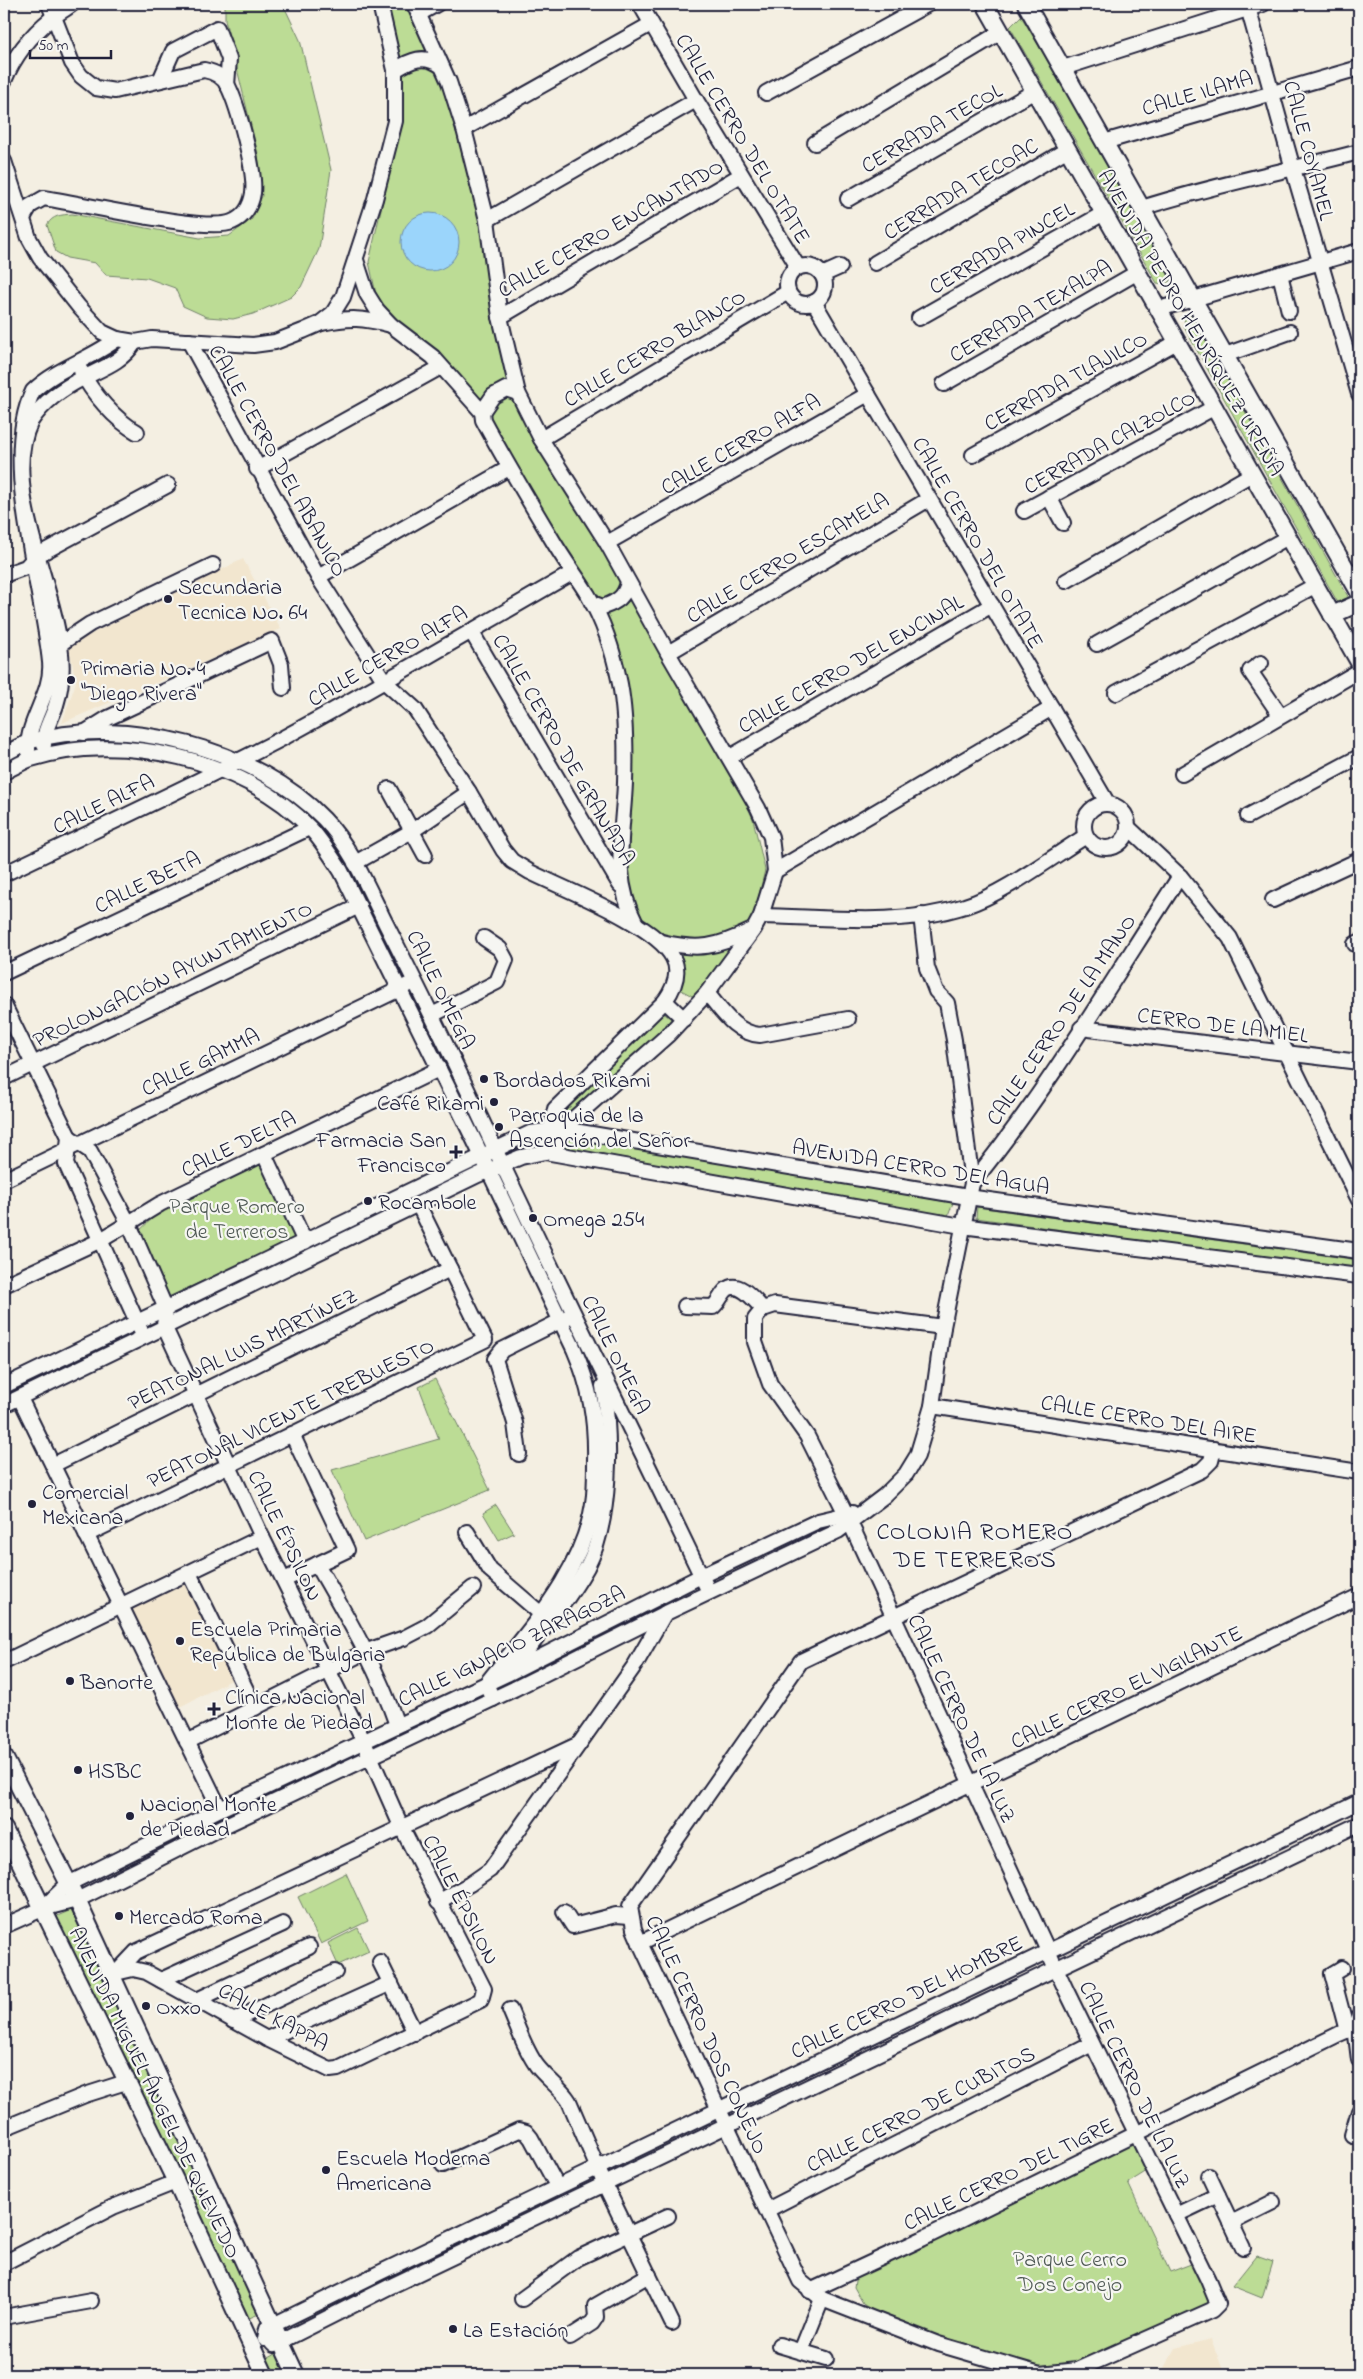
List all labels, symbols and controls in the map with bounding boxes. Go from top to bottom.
scale bar [30,28,111,60]
street label: CALLE CERRO DEL OTATE [666,28,817,251]
text: 50 m [38,35,69,57]
street label: CALLE ILAMA [1138,64,1257,126]
street label: CERRADA TECOL [856,76,1010,183]
street label: CALLE COYAMEL [1273,77,1341,225]
street label: CERRADA TECOAC [878,132,1045,250]
street label: CALLE CERRO ENCANTADO [493,152,730,307]
street label: AVENIDA PEDRO HENRÍQUEZ UREÑA [1088,164,1291,483]
street label: CERRADA PINCEL [924,194,1082,304]
street label: CERRADA TEXALPA [944,253,1119,372]
street label: CALLE CERRO BLANCO [558,282,753,417]
street label: CERRADA TLAJILCO [979,324,1154,441]
street label: CALLE CERRO DEL ABANICO [199,339,354,584]
street label: CERRADA CALZOLCO [1019,383,1202,504]
street label: CALLE CERRO ALFA [655,387,828,504]
street label: CALLE CERRO DEL OTATE [902,431,1050,656]
street label: CALLE CERRO ESCAMELA [681,486,896,633]
place label: Secundaria Tecnica No. 64 [178,573,307,630]
street label: CALLE CERRO DEL ENCINAL [733,587,971,743]
marker: Secundaria Tecnica No. 64 [162,593,174,605]
street label: CALLE CERRO ALFA [302,599,475,716]
street label: CALLE CERRO DE GRANADA [483,629,642,872]
place label: Primaria No. 4 "Diego Rivera" [81,654,206,712]
marker: Primaria No. 4 "Diego Rivera" [65,674,77,686]
street label: CALLE ALFA [48,767,161,844]
street label: CALLE BETA [90,844,207,923]
street label: PROLONGACIÓN AYUNTAMIENTO [28,894,318,1057]
street label: CALLE CERRO DE LA MANO [980,908,1145,1133]
street label: CALLE OMEGA [397,925,482,1055]
street label: CERRO DE LA MIEL [1135,1001,1311,1053]
street label: CALLE GAMMA [137,1021,266,1106]
place label: Bordados Rikami [493,1066,651,1098]
marker: Bordados Rikami [478,1073,490,1085]
place label: Café Rikami [377,1089,484,1121]
marker: Café Rikami [488,1096,500,1108]
place label: Parroquia de la Ascención del Señor [509,1101,690,1158]
street label: CALLE DELTA [176,1104,302,1187]
marker: Parroquia de la Ascención del Señor [493,1121,505,1133]
place label: Farmacia San Francisco [315,1126,446,1183]
street label: AVENIDA CERRO DEL AGUA [789,1133,1052,1205]
marker: Farmacia San Francisco [450,1146,462,1158]
place label: Rocambole [378,1188,476,1220]
park label: Parque Romero de Terreros [169,1192,305,1249]
marker: Rocambole [362,1195,374,1207]
place label: Omega 254 [543,1205,644,1238]
marker: Omega 254 [527,1212,539,1224]
street label: PEATONAL LUIS MARTÍNEZ [123,1281,363,1420]
street label: CALLE OMEGA [572,1290,657,1420]
street label: PEATONAL VICENTE TREBUESTO [142,1331,440,1498]
street label: CALLE CERRO DEL AIRE [1038,1388,1259,1454]
street label: CALLE ÉPSILON [238,1465,329,1607]
place label: Comercial Mexicana [42,1478,129,1535]
marker: Comercial Mexicana [26,1498,38,1510]
district label: COLONIA ROMERO DE TERREROS [876,1516,1074,1579]
street label: CALLE IGNACIO ZARAGOZA [393,1579,632,1717]
street label: CALLE CERRO DE LA LUZ [898,1609,1023,1829]
place label: Escuela Primaria República de Bulgaria [190,1615,385,1673]
street label: CALLE CERRO EL VIGILANTE [1006,1619,1249,1759]
marker: Escuela Primaria República de Bulgaria [174,1635,186,1647]
place label: Banorte [79,1668,153,1700]
marker: Banorte [64,1675,76,1687]
place label: Clínica Nacional Monte de Piedad [225,1683,373,1740]
marker: Clínica Nacional Monte de Piedad [207,1702,221,1716]
place label: HSBC [88,1757,142,1789]
marker: HSBC [72,1764,84,1776]
place label: Nacional Monte de Piedad [140,1790,277,1847]
marker: Nacional Monte de Piedad [124,1810,136,1822]
street label: CALLE ÉPSILON [413,1830,506,1971]
place label: Mercado Roma [129,1903,263,1935]
marker: Mercado Roma [113,1910,125,1922]
street label: CALLE CERRO DOS CONEJO [636,1911,775,2160]
street label: AVENIDA MIGUEL ÁNGEL DE QUEVEDO [59,1922,248,2265]
street label: CALLE CERRO DEL HOMBRE [786,1928,1029,2069]
street label: CALLE KAPPA [212,1976,334,2061]
street label: CALLE CERRO DE LA LUZ [1069,1976,1198,2195]
place label: Oxxo [156,1993,201,2025]
marker: Oxxo [140,2000,152,2012]
street label: CALLE CERRO DE CUBITOS [801,2039,1041,2182]
street label: CALLE CERRO DEL TIGRE [899,2111,1120,2241]
place label: Escuela Moderna Americana [336,2144,490,2201]
marker: Escuela Moderna Americana [320,2164,332,2176]
park label: Parque Cerro Dos Conejo [1013,2245,1127,2302]
place label: La Estación [463,2316,568,2348]
marker: La Estación [447,2323,459,2335]

